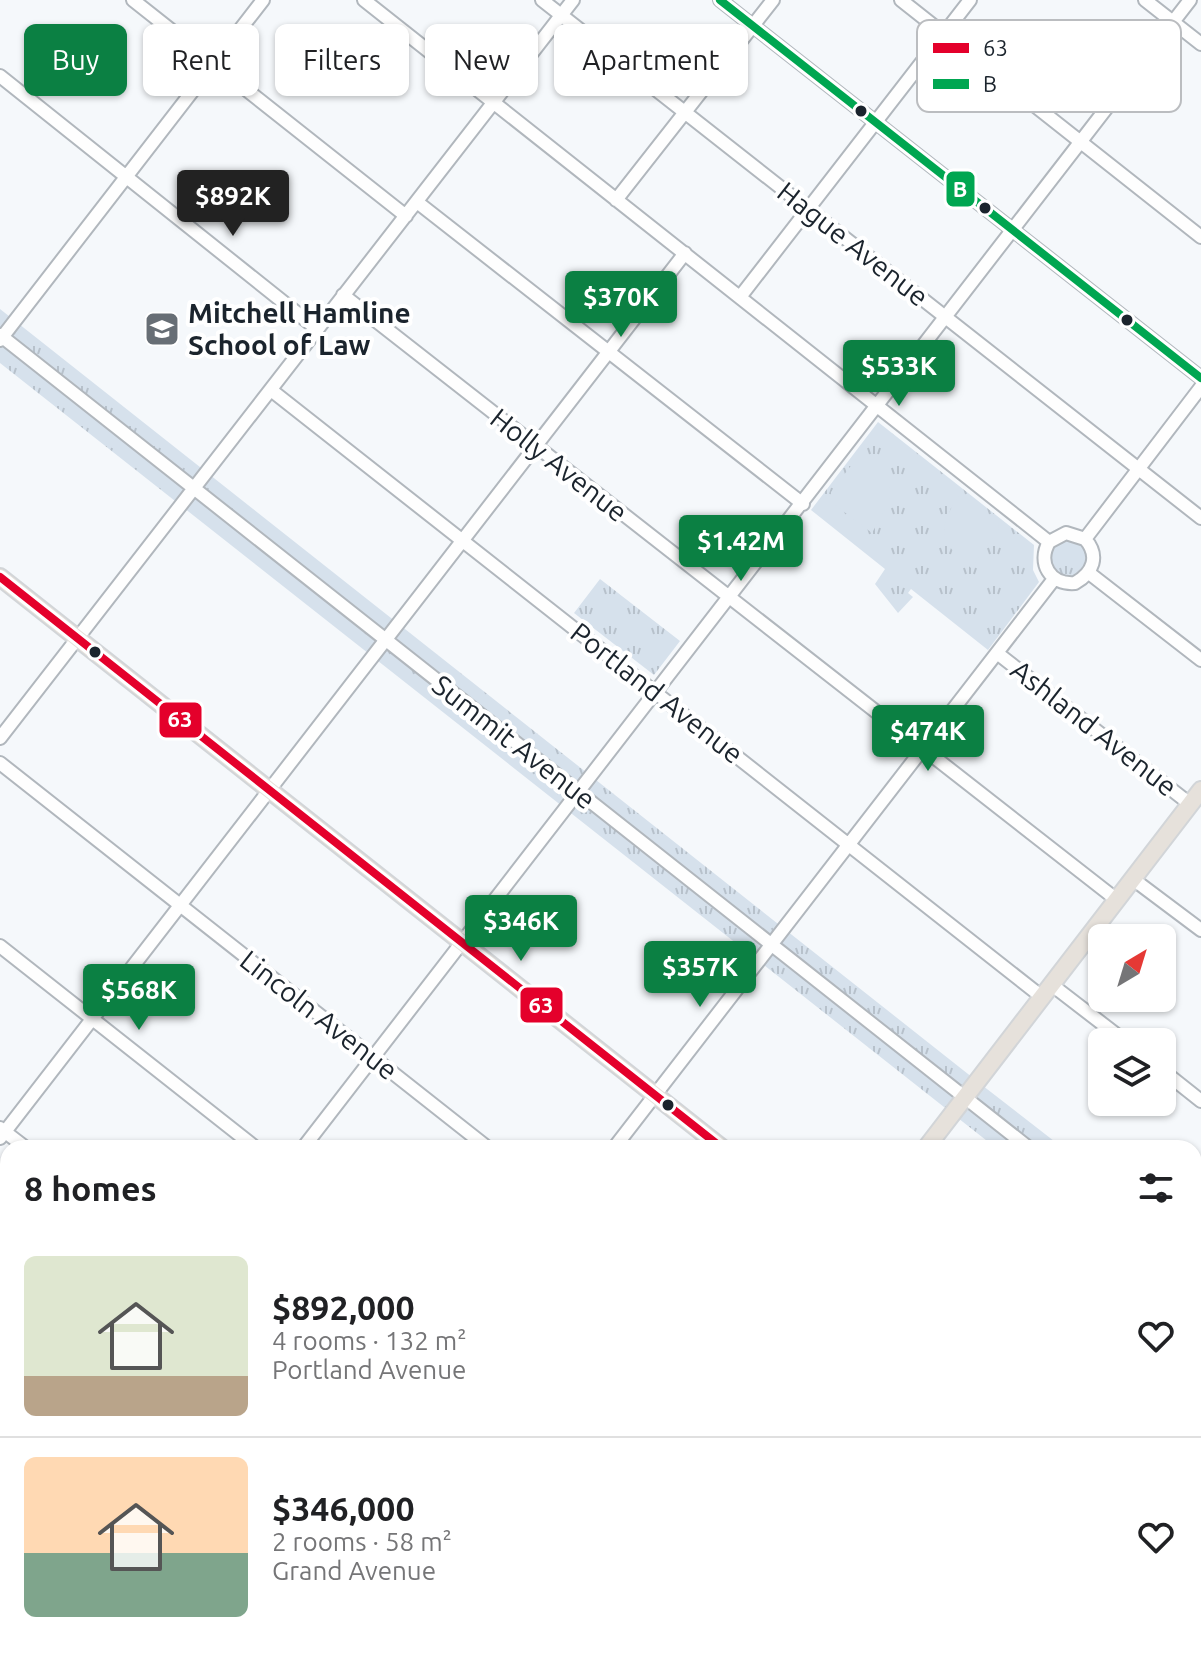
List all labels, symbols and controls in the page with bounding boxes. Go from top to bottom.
legend [917,20,1181,112]
chip: Buy [24,24,127,96]
chip: Rent [143,24,259,96]
chip: Filters [275,24,409,96]
chip: New [425,24,538,96]
chip: Apartment [554,24,748,96]
text: 63 [983,35,1008,60]
text: B [983,71,997,96]
unlabelled marker [853,103,869,119]
pin: $892K [177,170,289,238]
line badge: B [945,170,976,208]
street label: Hague Avenue [772,175,935,312]
text: B [953,176,967,201]
text: $892K [195,181,271,210]
unlabelled marker [977,200,993,216]
pin: $370K [565,271,677,339]
text: $370K [583,282,659,311]
place label: Mitchell Hamline School of Law [188,297,411,360]
school or university icon: Mitchell Hamline School of Law [143,310,181,348]
unlabelled marker [1119,312,1135,328]
pin: $533K [843,340,955,408]
text: $533K [861,351,937,380]
street label: Holly Avenue [485,402,634,528]
pin: $1.42M [676,515,806,583]
text: $1.42M [697,526,785,555]
street label: Portland Avenue [565,616,749,769]
unlabelled marker [87,644,103,660]
street label: Ashland Avenue [1005,653,1183,802]
street label: Summit Avenue [427,669,602,815]
line badge: 63 [158,701,203,739]
pin: $474K [872,705,984,773]
text: 63 [168,706,192,731]
text: $474K [890,716,966,745]
pin: $346K [465,895,577,963]
text: $346K [483,906,559,935]
north arrow [1088,924,1176,1012]
map controls [1088,924,1176,1116]
pin: $357K [644,941,756,1009]
street label: Lincoln Avenue [235,944,404,1085]
text: $357K [662,952,738,981]
pin: $568K [83,964,195,1032]
text: $568K [101,975,177,1004]
line badge: 63 [519,986,564,1024]
text: 63 [529,992,553,1017]
button: layers [1088,1028,1176,1116]
unlabelled marker [660,1097,676,1113]
icon: filters [1134,1166,1178,1210]
text: 8 homes [24,1169,157,1207]
icon: home [88,1288,184,1384]
text: $892,000 [272,1288,415,1326]
icon: heart [1134,1314,1178,1358]
text: 4 rooms · 132 m² [272,1326,467,1355]
text: Portland Avenue [272,1355,466,1384]
icon: home [88,1489,184,1585]
text: $346,000 [272,1489,415,1527]
icon: heart [1134,1515,1178,1559]
text: 2 rooms · 58 m² [272,1527,452,1556]
text: Grand Avenue [272,1556,436,1585]

